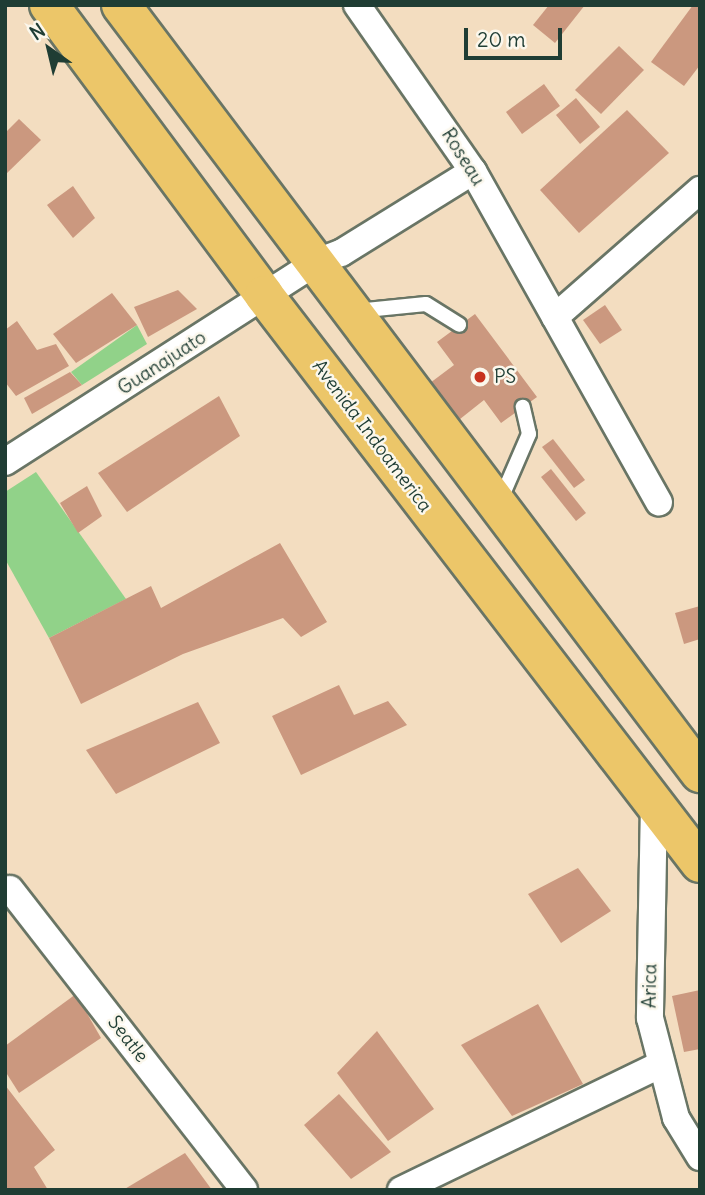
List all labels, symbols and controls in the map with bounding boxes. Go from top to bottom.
north arrow [14,14,84,84]
scale bar [467,14,565,58]
text: N [25,18,49,45]
text: 20 m [477,26,526,53]
street label: Roseau [437,124,489,190]
street label: Guanajuato [114,326,210,400]
street label: Avenida Indoamerica [307,355,437,517]
place label: PS [494,366,516,388]
marker: PS [472,369,488,385]
street label: Arica [638,964,662,1008]
street label: Seatle [103,1011,153,1067]

